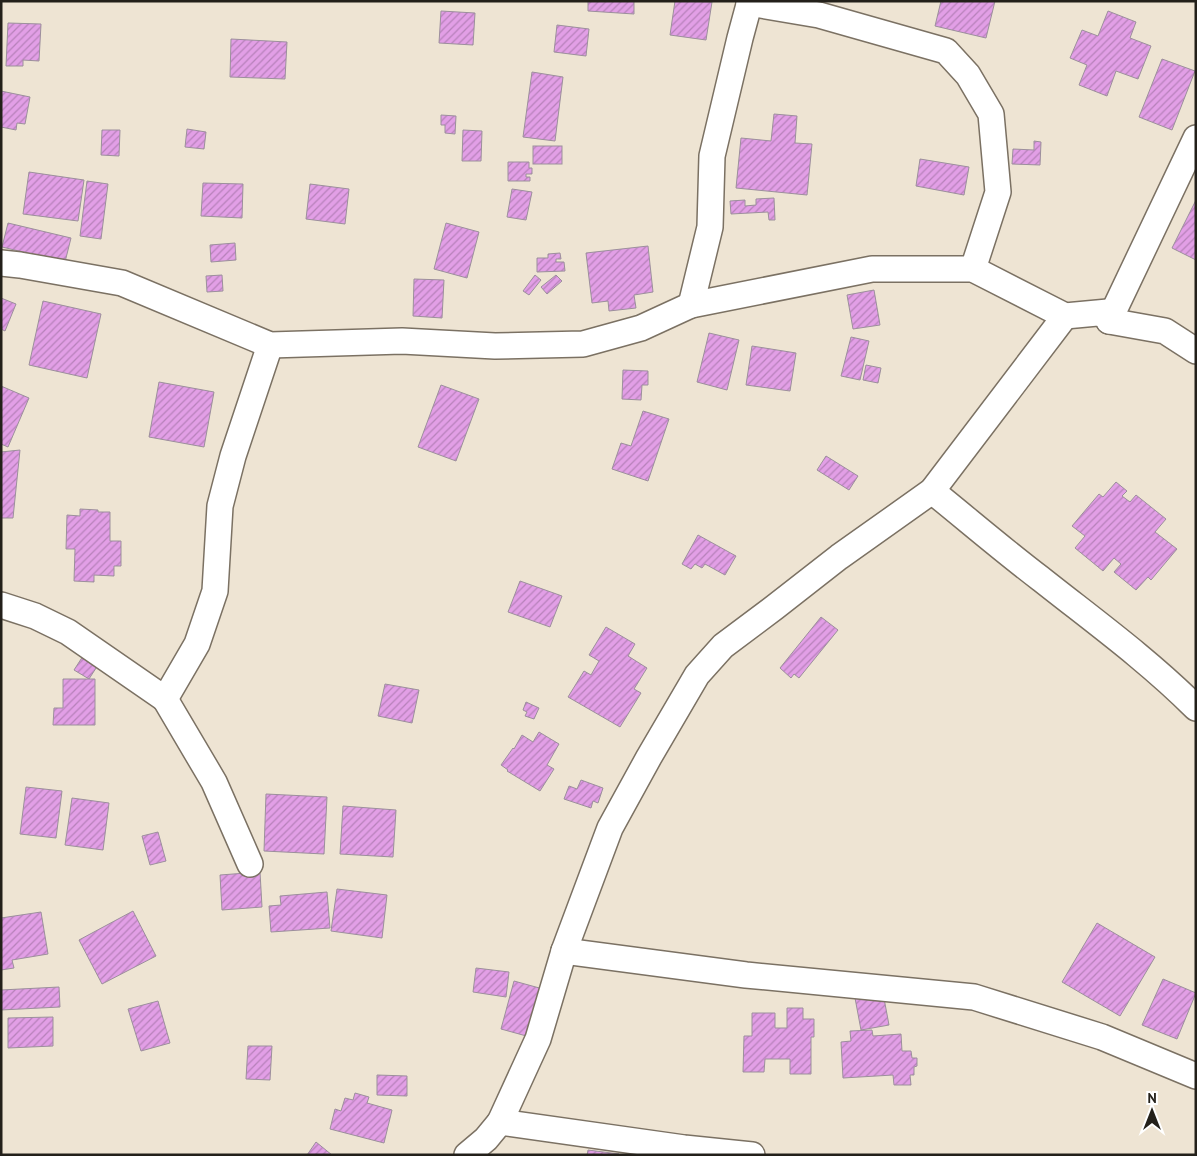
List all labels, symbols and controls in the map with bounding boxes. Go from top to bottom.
north arrow [1127,1086,1177,1136]
text: N [1147,1089,1157,1107]

